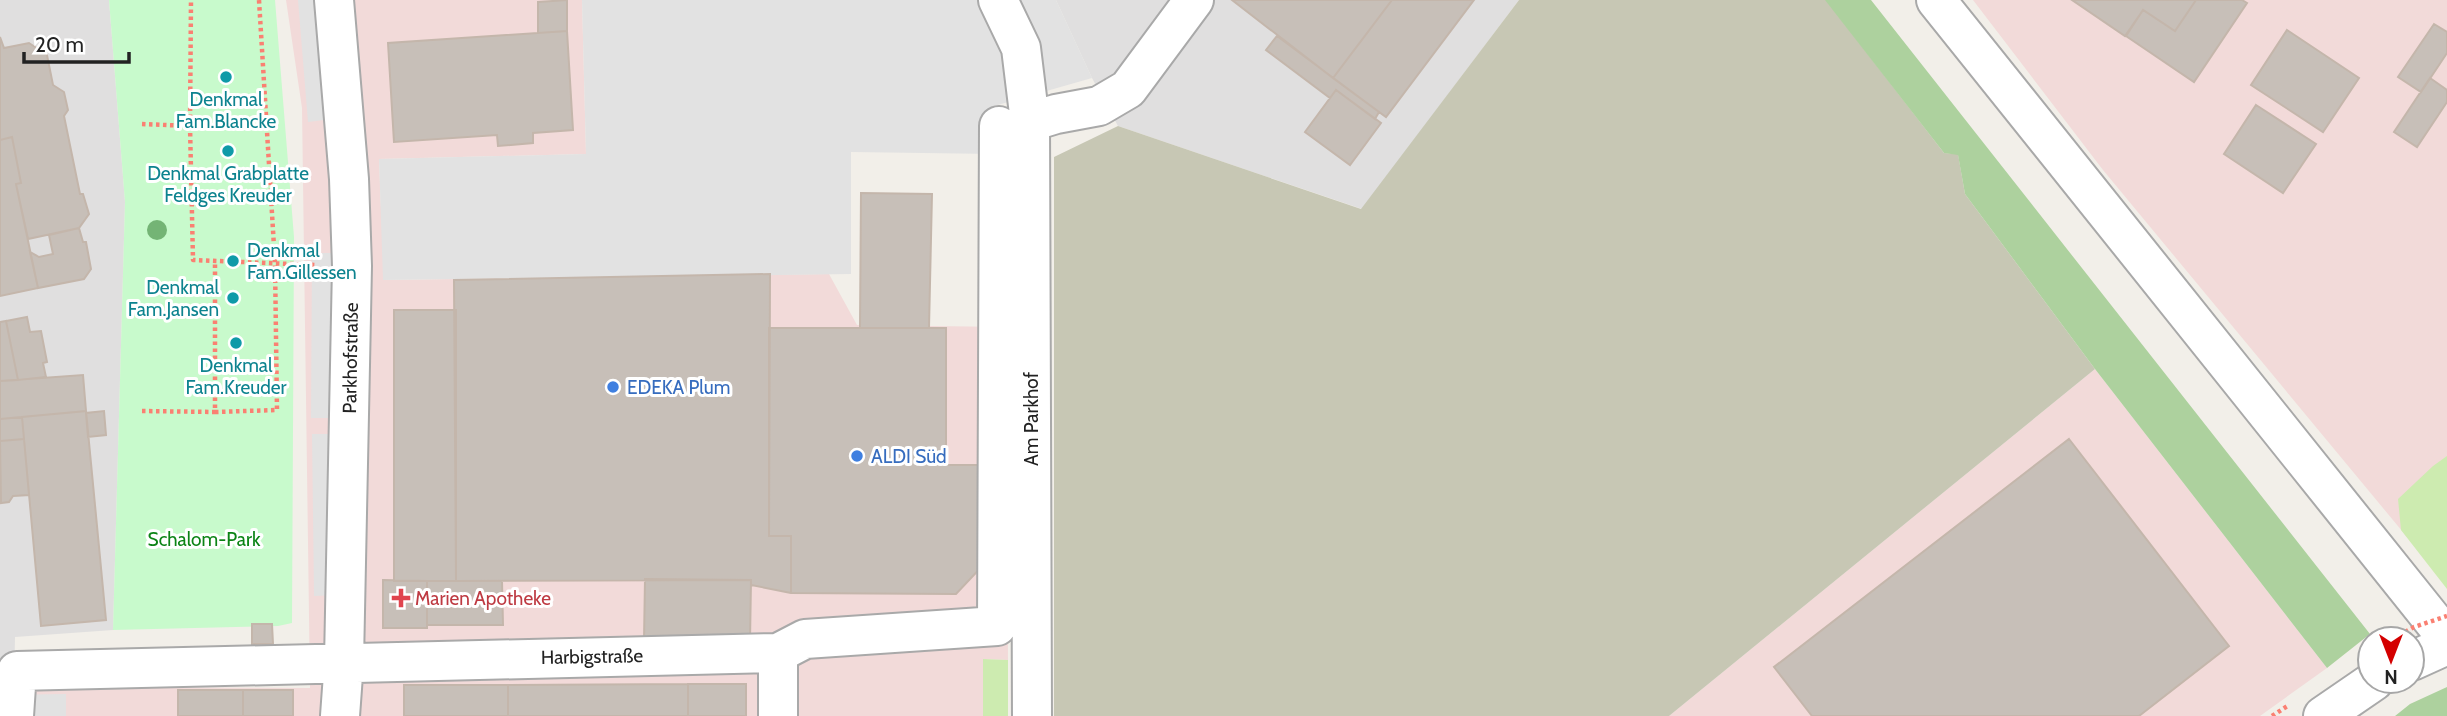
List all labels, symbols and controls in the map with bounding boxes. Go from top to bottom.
scale bar [24,21,130,65]
text: 20 m [35,32,84,57]
marker: Denkmal Fam.Blancke [218,69,234,85]
place label: Denkmal Fam.Blancke [176,88,277,133]
marker: Denkmal Grabplatte Feldges Kreuder [220,143,236,159]
place label: Denkmal Grabplatte Feldges Kreuder [147,162,309,207]
place label: Denkmal Fam.Gillessen [247,239,357,284]
marker: Denkmal Fam.Gillessen [225,253,241,269]
place label: Denkmal Fam.Jansen [128,276,220,321]
marker: Denkmal Fam.Jansen [225,290,241,306]
street label: Parkhofstraße [338,302,363,414]
marker: Denkmal Fam.Kreuder [228,335,244,351]
place label: Denkmal Fam.Kreuder [185,354,287,399]
street label: Am Parkhof [1020,371,1043,466]
place label: EDEKA Plum [627,376,730,399]
marker: EDEKA Plum [605,379,621,395]
place label: ALDI Süd [871,445,947,468]
marker: ALDI Süd [849,448,865,464]
park label: Schalom-Park [148,528,261,551]
place label: Marien Apotheke [415,587,551,610]
marker: Marien Apotheke [393,590,409,606]
north arrow [2356,625,2426,695]
street label: Harbigstraße [541,644,644,669]
text: N [2384,665,2398,688]

